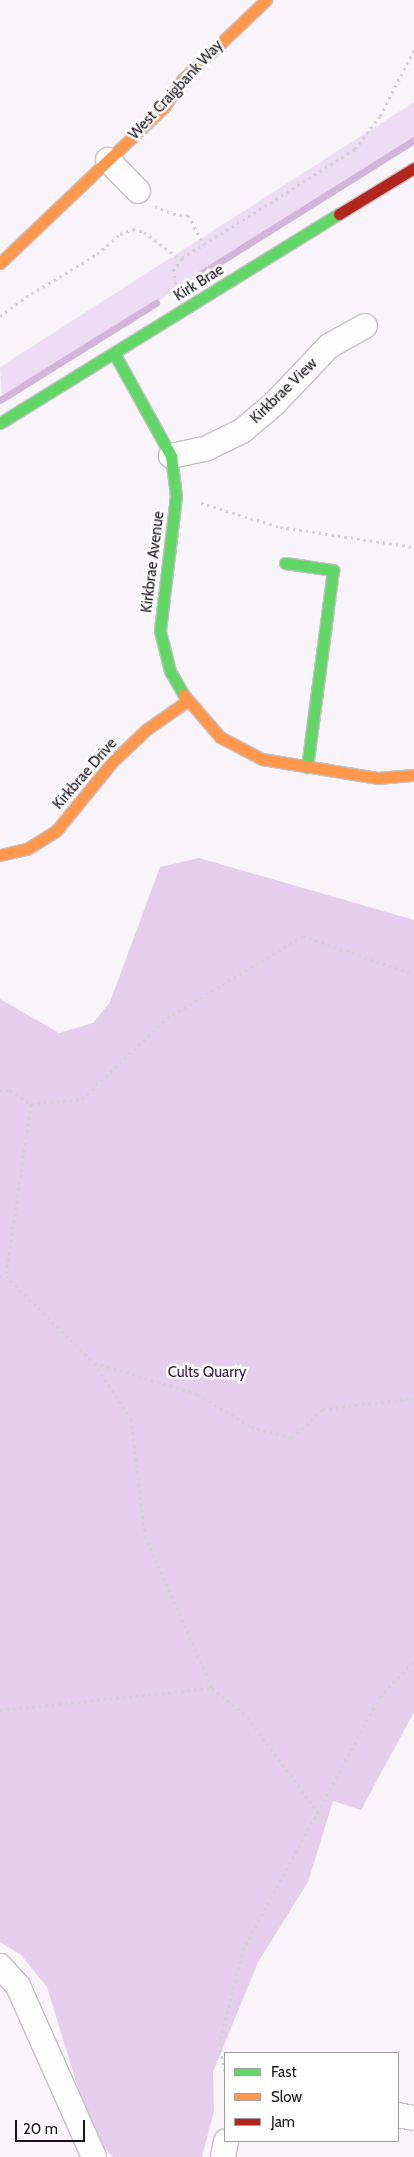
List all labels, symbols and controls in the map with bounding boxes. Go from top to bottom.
street label: West Craigbank Way [125,36,227,144]
street label: Kirk Brae [171,261,227,305]
street label: Kirkbrae View [247,355,321,427]
street label: Kirkbrae Avenue [138,510,168,614]
street label: Kirkbrae Drive [49,735,121,813]
park label: Cults Quarry [168,1364,246,1382]
legend [224,2052,399,2142]
text: Fast [271,2063,296,2081]
text: Slow [271,2088,302,2106]
scale bar [18,2110,88,2142]
text: Jam [271,2113,295,2131]
text: 20 m [23,2120,58,2138]

